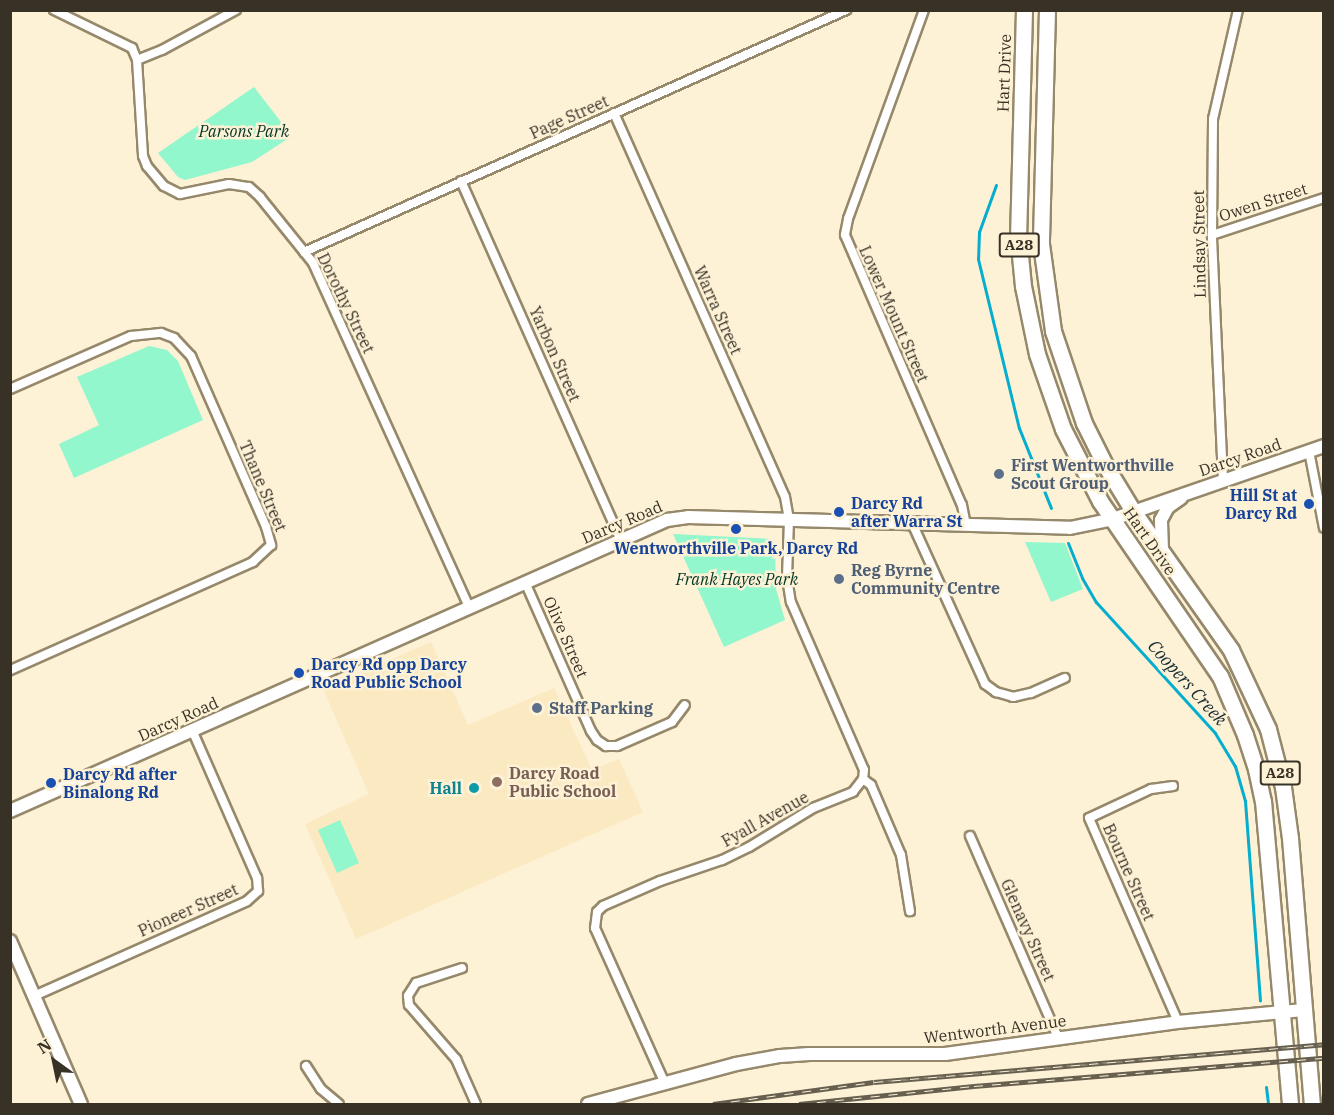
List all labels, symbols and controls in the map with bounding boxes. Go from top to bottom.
street label: Hart Drive [993,34,1015,112]
street label: Page Street [527,91,611,143]
park label: Parsons Park [199,121,289,141]
street label: Owen Street [1217,179,1309,225]
street label: Lindsay Street [1188,190,1210,298]
road number: A28 [998,233,1040,257]
street label: Lower Mount Street [855,243,933,385]
street label: Dorothy Street [313,250,379,356]
street label: Warra Street [690,263,746,357]
street label: Yarbon Street [525,303,585,405]
street label: Darcy Road [1196,434,1284,480]
street label: Thane Street [235,438,291,534]
place label: First Wentworthville Scout Group [1011,455,1174,493]
marker: First Wentworthville Scout Group [992,467,1006,481]
place label: Hill St at Darcy Rd [1225,485,1297,523]
place label: Darcy Rd after Warra St [851,493,962,531]
street label: Darcy Road [579,496,665,548]
marker: Hill St at Darcy Rd [1302,497,1316,511]
street label: Hart Drive [1120,503,1180,579]
marker: Darcy Rd after Warra St [832,505,846,519]
marker: Wentworthville Park, Darcy Rd [729,522,743,536]
place label: Wentworthville Park, Darcy Rd [614,538,858,558]
place label: Reg Byrne Community Centre [851,560,1000,598]
park label: Frank Hayes Park [676,569,798,589]
marker: Reg Byrne Community Centre [832,572,846,586]
street label: Olive Street [540,593,592,681]
water label: Coopers Creek [1143,636,1231,730]
place label: Darcy Rd opp Darcy Road Public School [311,654,467,692]
marker: Darcy Rd opp Darcy Road Public School [292,666,306,680]
street label: Darcy Road [135,693,221,745]
place label: Staff Parking [549,698,653,718]
marker: Staff Parking [530,701,544,715]
road number: A28 [1259,761,1301,785]
place label: Darcy Road Public School [509,763,616,801]
place label: Darcy Rd after Binalong Rd [63,764,177,802]
marker: Darcy Road Public School [490,775,504,789]
marker: Darcy Rd after Binalong Rd [44,776,58,790]
place label: Hall [429,778,462,798]
marker: Hall [467,781,481,795]
street label: Fyall Avenue [718,787,812,851]
street label: Bourne Street [1099,821,1159,923]
street label: Glenavy Street [997,876,1059,984]
street label: Pioneer Street [135,879,241,941]
street label: Wentworth Avenue [923,1011,1067,1047]
north arrow [24,1031,84,1091]
text: N [33,1034,55,1058]

